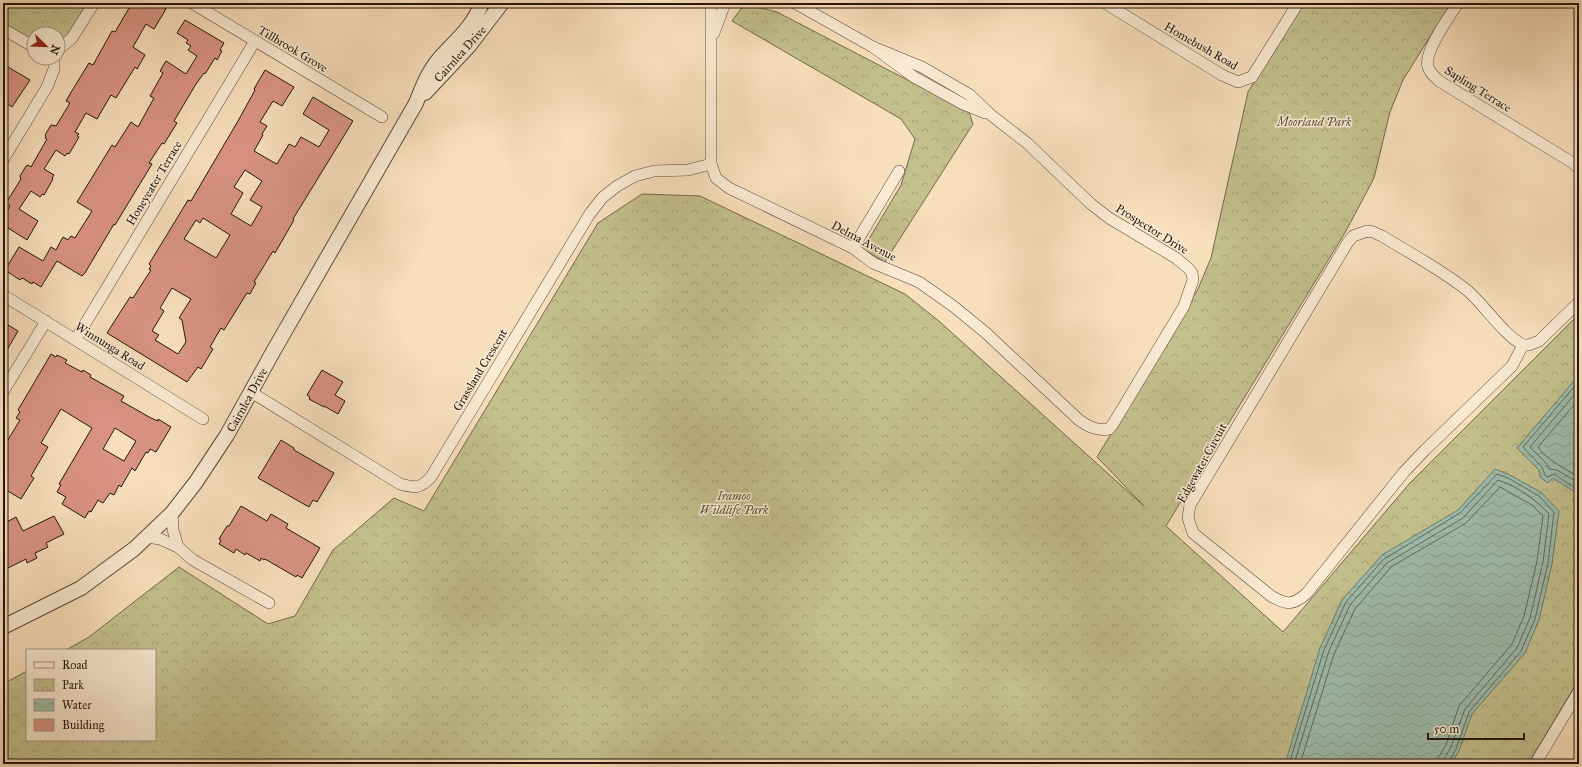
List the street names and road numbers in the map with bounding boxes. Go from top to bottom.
street label: Homebush Road [1162,19,1240,73]
street label: Tillbrook Grove [256,23,330,75]
street label: Cairnlea Drive [431,23,489,85]
street label: Sapling Terrace [1442,63,1514,116]
street label: Honeyeater Terrace [123,138,185,228]
street label: Prospector Drive [1113,201,1191,257]
street label: Delma Avenue [829,218,899,264]
street label: Winnunga Road [72,319,147,374]
street label: Grassland Crescent [450,326,510,414]
street label: Cairnlea Drive [224,365,270,435]
street label: Edgewater Circuit [1174,420,1231,506]

